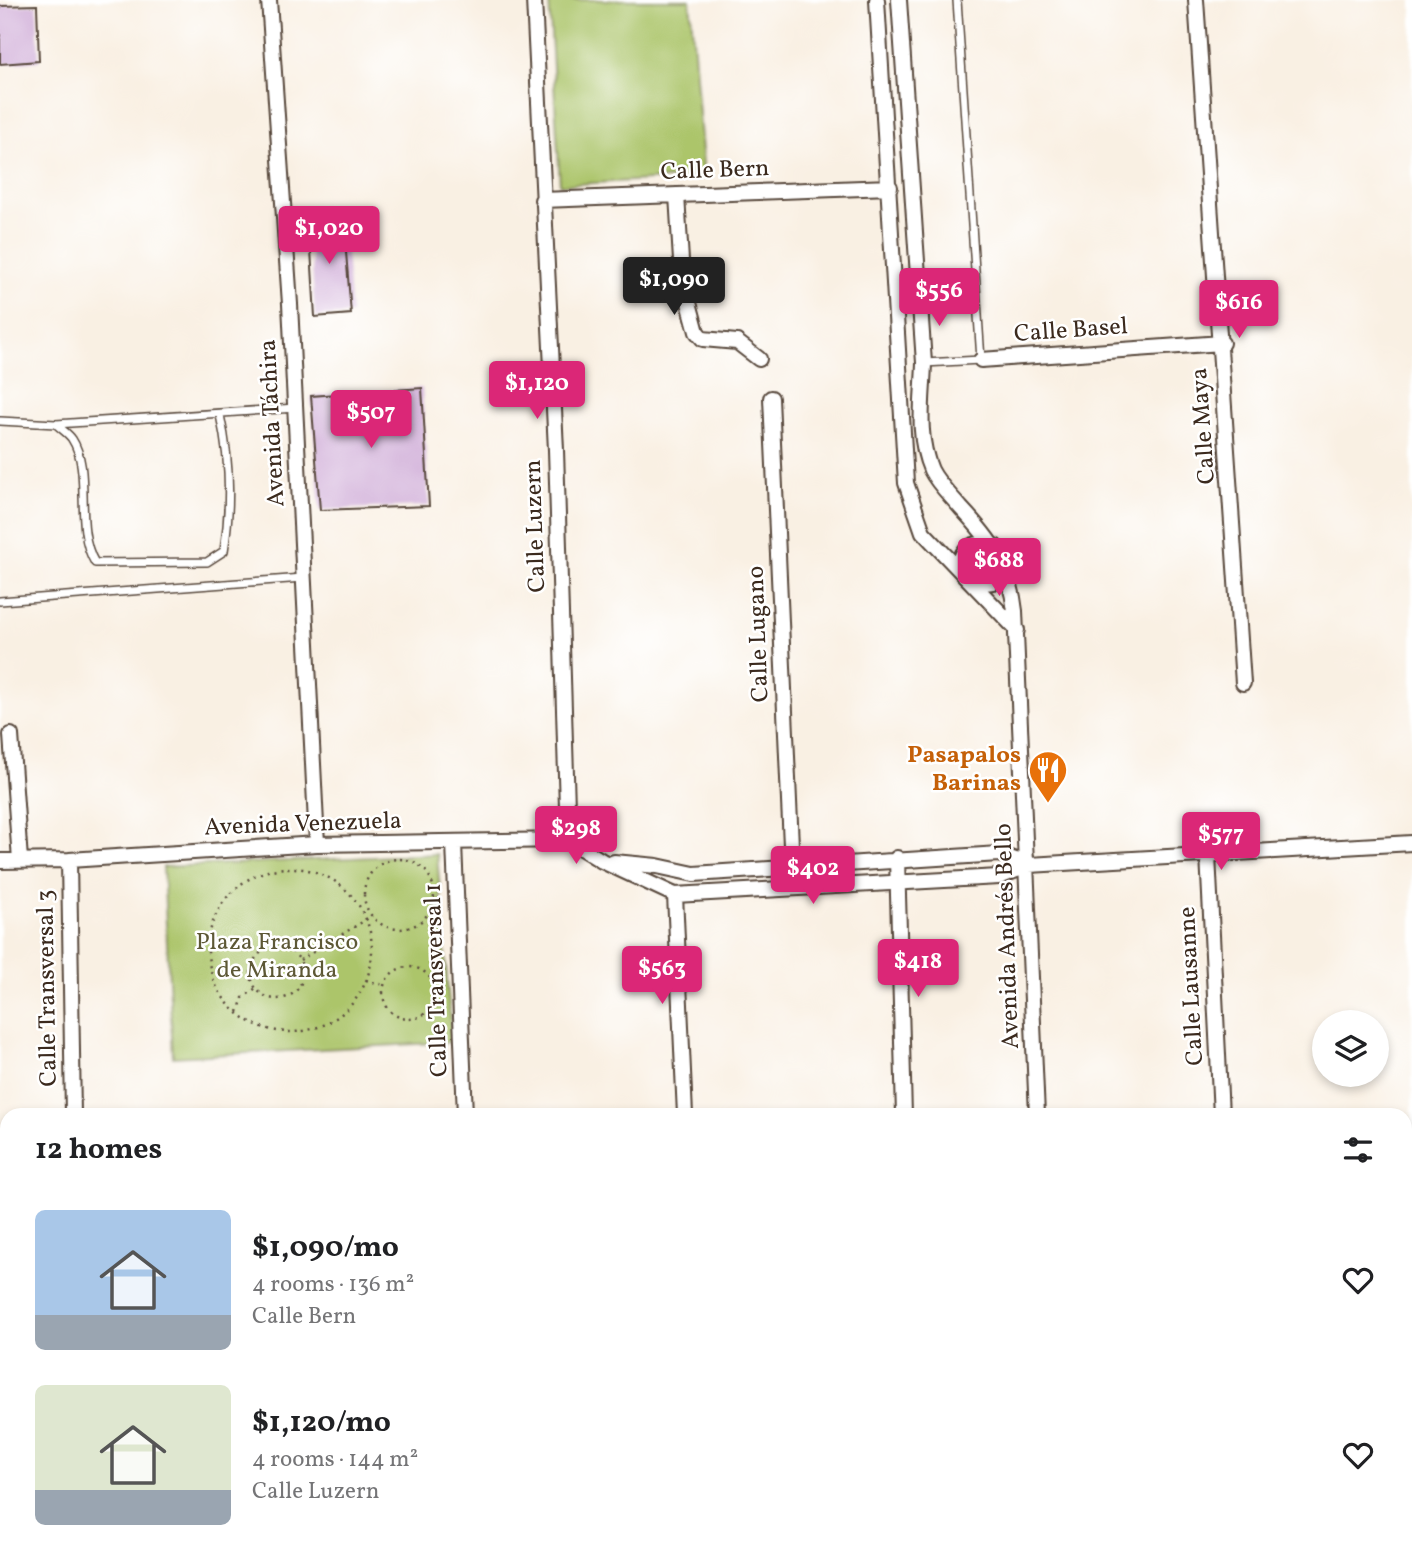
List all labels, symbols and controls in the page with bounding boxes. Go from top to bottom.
street label: Calle Bern [660,152,770,190]
pin: $1,020 [272,206,386,266]
text: $1,020 [295,213,363,245]
pin: $1,090 [617,258,731,317]
text: $1,090 [639,264,709,296]
pin: $556 [898,268,980,328]
text: $556 [915,275,963,307]
pin: $616 [1198,280,1280,340]
text: $616 [1215,287,1263,319]
street label: Calle Basel [1013,310,1129,352]
street label: Avenida Táchira [252,338,294,508]
pin: $1,120 [480,362,594,421]
street label: Calle Maya [1183,367,1225,485]
text: $1,120 [505,368,569,400]
pin: $507 [330,391,412,450]
text: $507 [347,397,395,429]
street label: Calle Luzern [517,459,555,593]
pin: $688 [958,538,1040,598]
text: $688 [974,545,1024,577]
street label: Calle Lugano [740,565,778,703]
place label: Pasapalos Barinas [907,739,1021,801]
restaurant icon: Pasapalos Barinas [1027,749,1069,804]
street label: Avenida Venezuela [204,805,402,845]
pin: $298 [535,806,617,866]
pin: $577 [1180,812,1262,872]
text: $298 [551,813,601,845]
text: $577 [1198,819,1244,851]
street label: Avenida Andrés Bello [987,823,1029,1049]
pin: $402 [772,846,854,906]
text: $402 [787,853,839,885]
street label: Calle Transversal 1 [417,882,457,1078]
street label: Calle Transversal 3 [29,889,67,1087]
street label: Calle Lausanne [1171,906,1213,1066]
park label: Plaza Francisco de Miranda [196,926,358,988]
pin: $418 [877,940,959,999]
pin: $563 [621,946,703,1006]
text: $418 [894,946,942,978]
text: $563 [638,953,686,985]
map controls [1312,1010,1389,1087]
button: layers [1312,1010,1389,1087]
text: 12 homes [35,1129,162,1171]
icon: filters [1339,1131,1377,1169]
text: $1,090/mo [252,1227,399,1269]
icon: home [91,1238,175,1322]
icon: heart [1339,1261,1377,1299]
text: 4 rooms · 136 m² [252,1269,414,1301]
text: Calle Bern [252,1301,356,1333]
text: $1,120/mo [252,1402,391,1444]
icon: home [91,1413,175,1497]
icon: heart [1339,1436,1377,1474]
text: 4 rooms · 144 m² [252,1444,418,1476]
text: Calle Luzern [252,1476,379,1508]

